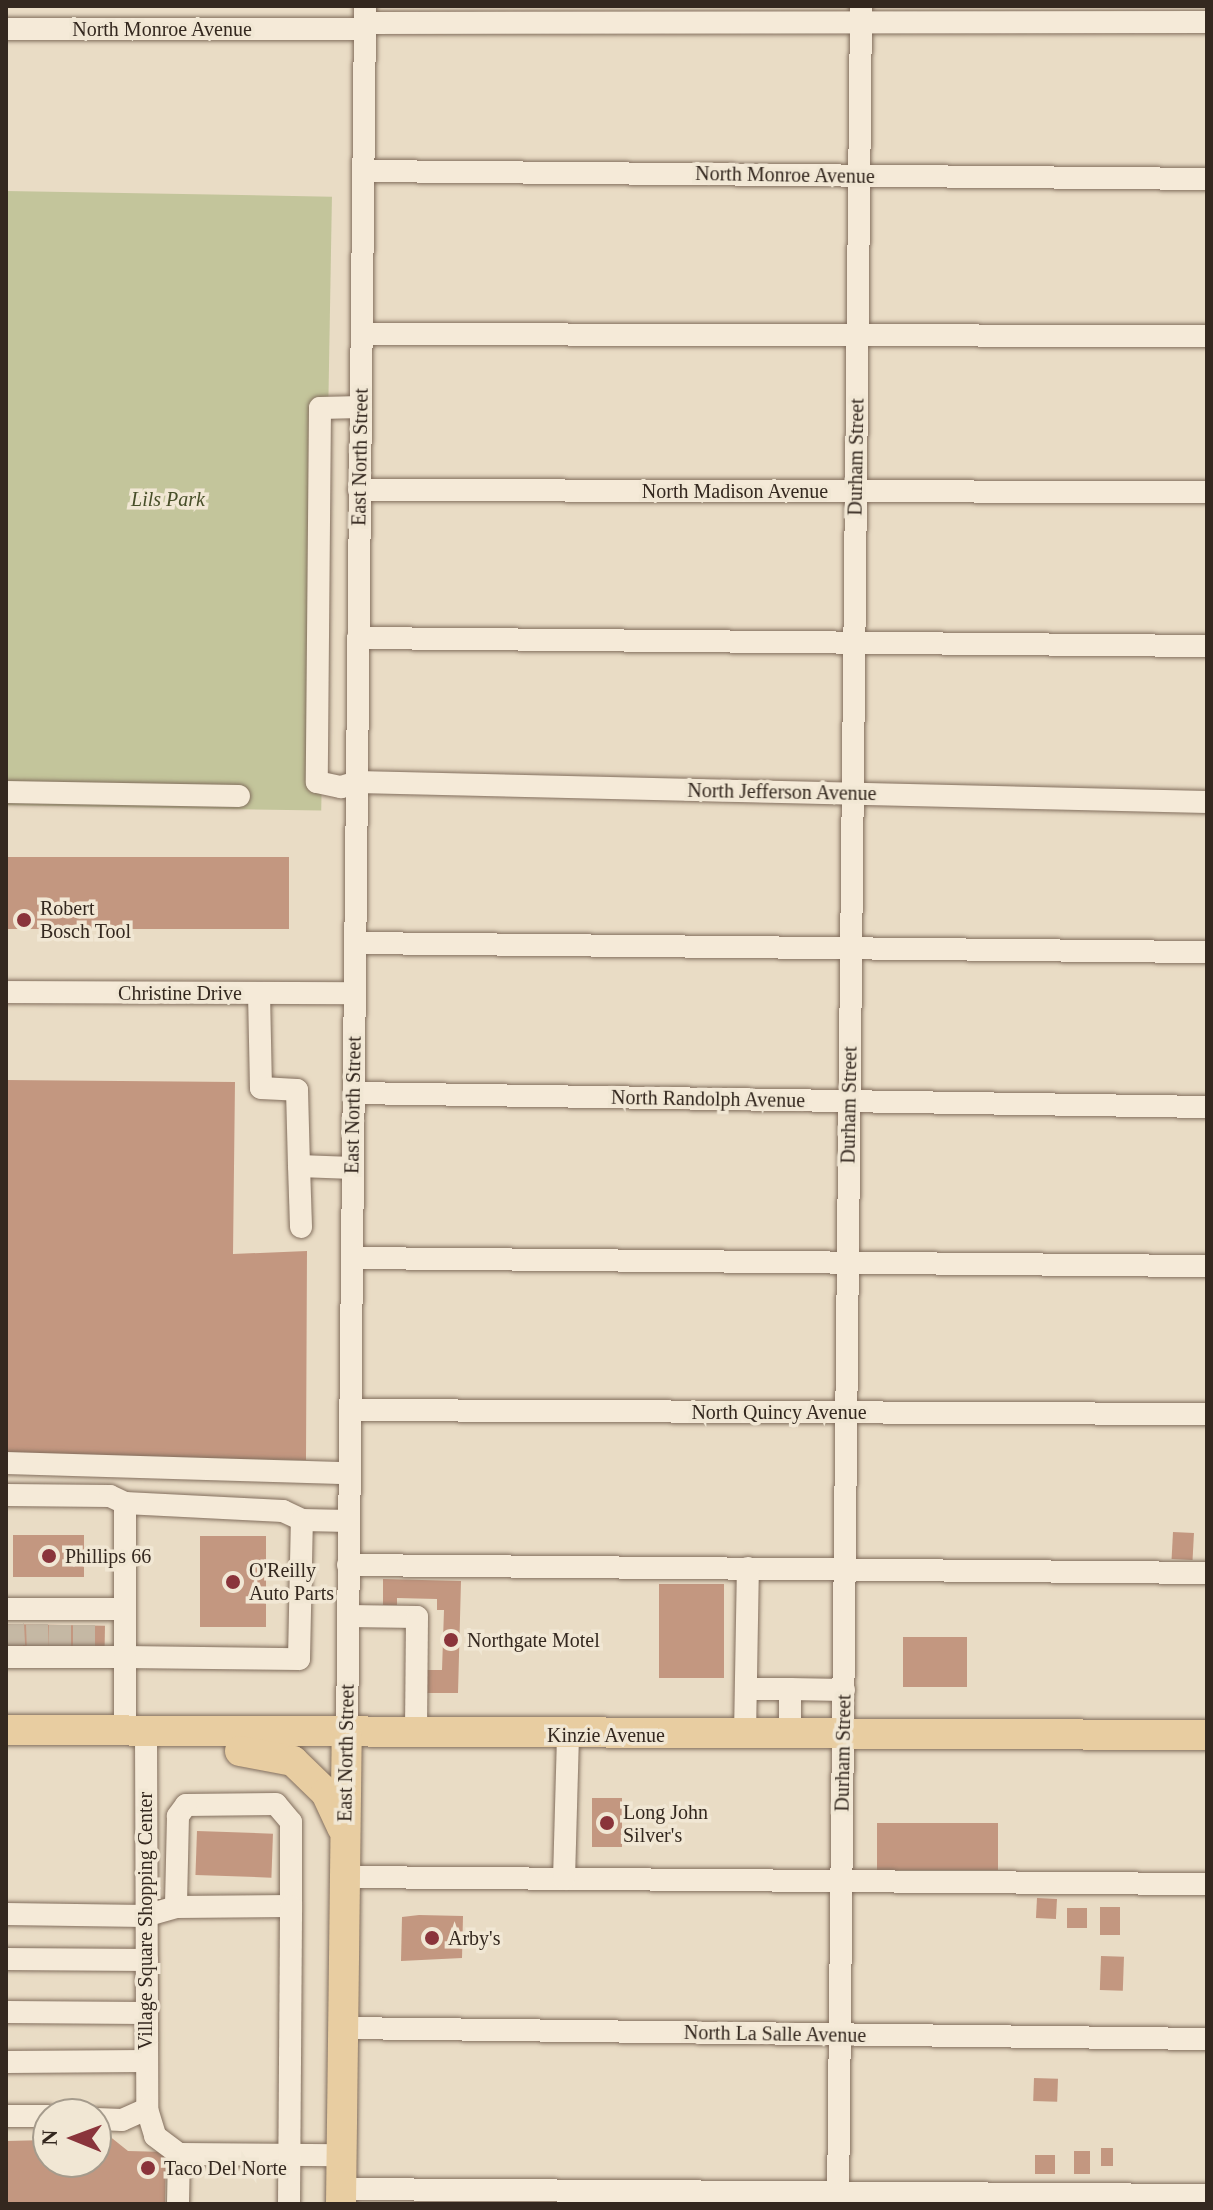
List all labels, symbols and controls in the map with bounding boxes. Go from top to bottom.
street label: North Monroe Avenue [72,17,252,41]
street label: North Monroe Avenue [694,161,876,189]
street label: East North Street [347,388,373,526]
street label: Durham Street [843,398,869,516]
street label: North Madison Avenue [641,479,829,503]
park label: Lils Park [131,487,205,511]
street label: North Jefferson Avenue [687,778,877,806]
place label: Robert Bosch Tool [40,896,131,943]
marker: Robert Bosch Tool [15,911,33,929]
street label: Christine Drive [118,981,242,1005]
street label: East North Street [340,1036,366,1174]
street label: Durham Street [836,1046,862,1164]
street label: North Randolph Avenue [610,1085,806,1113]
street label: North Quincy Avenue [691,1400,867,1424]
place label: Phillips 66 [65,1544,151,1568]
marker: Phillips 66 [40,1547,58,1565]
place label: O'Reilly Auto Parts [249,1558,334,1605]
marker: O'Reilly Auto Parts [224,1573,242,1591]
place label: Northgate Motel [467,1628,600,1652]
marker: Northgate Motel [442,1631,460,1649]
street label: East North Street [333,1684,359,1822]
street label: Durham Street [830,1694,856,1812]
street label: Kinzie Avenue [546,1723,666,1747]
street label: Village Square Shopping Center [133,1792,157,2050]
place label: Long John Silver's [623,1800,708,1847]
marker: Long John Silver's [598,1814,616,1832]
place label: Arby's [448,1926,500,1950]
marker: Arby's [423,1929,441,1947]
street label: North La Salle Avenue [683,2020,867,2048]
north arrow [32,2098,112,2178]
text: N [37,2129,62,2146]
place label: Taco Del Norte [164,2156,287,2180]
marker: Taco Del Norte [139,2159,157,2177]

